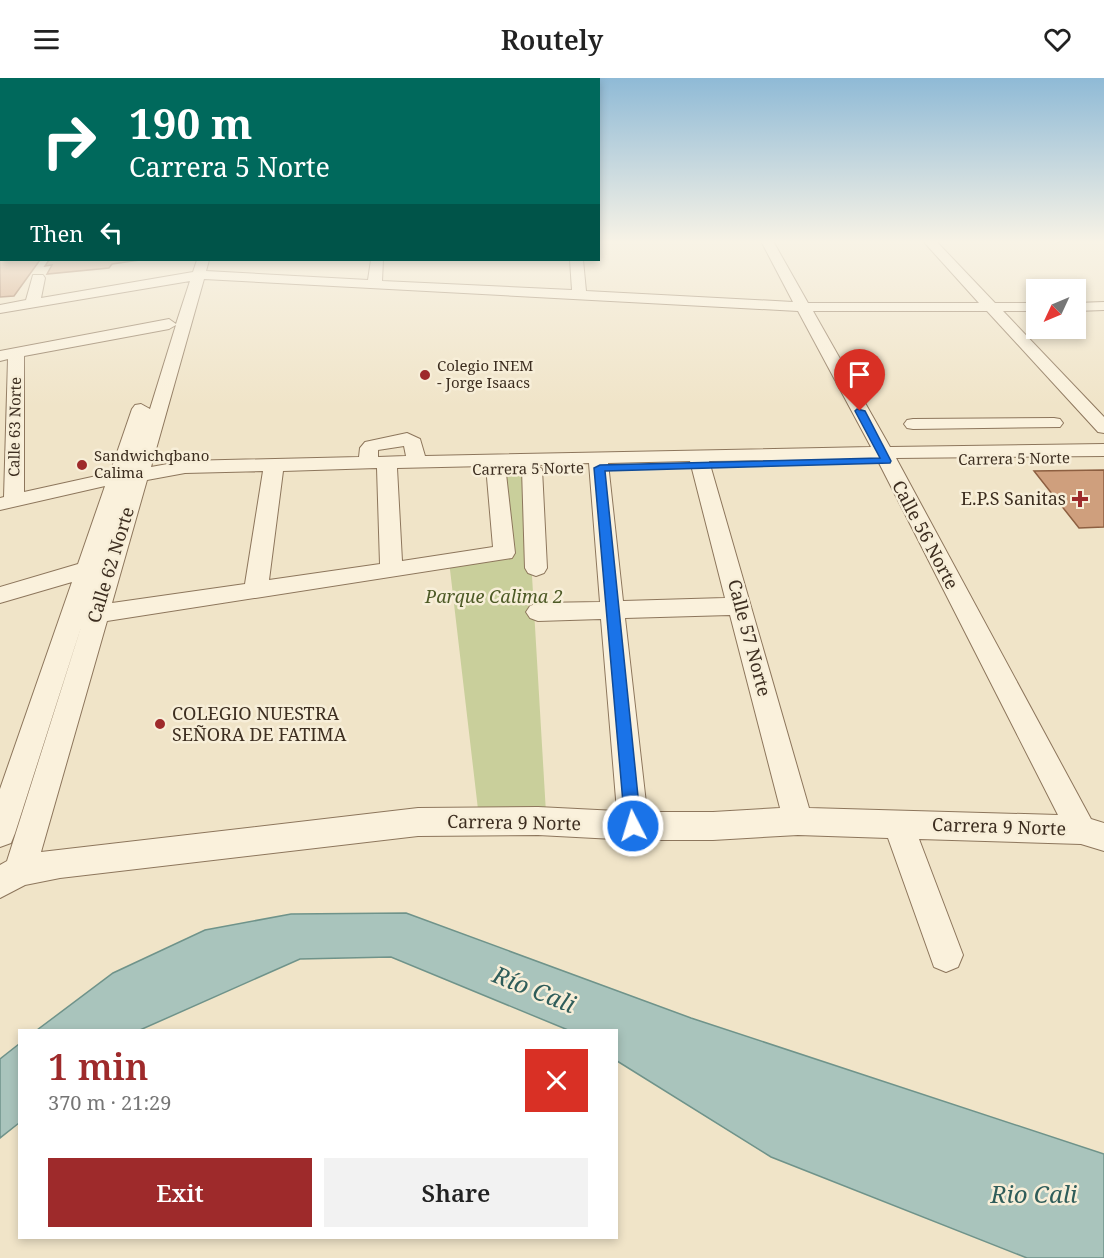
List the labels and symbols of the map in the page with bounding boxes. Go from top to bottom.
north arrow [1026,279,1086,339]
pin [834,349,885,411]
place label: Colegio INEM - Jorge Isaacs [437,355,533,392]
marker: Colegio INEM - Jorge Isaacs [418,368,432,382]
street label: Calle 63 Norte [3,377,25,477]
place label: Sandwichqbano Calima [94,445,209,482]
street label: Carrera 5 Norte [958,447,1070,469]
street label: Carrera 5 Norte [472,457,584,479]
marker: Sandwichqbano Calima [75,458,89,472]
street label: Calle 56 Norte [887,476,965,593]
place label: E.P.S Sanitas [961,486,1066,510]
marker: E.P.S Sanitas [1071,490,1089,508]
street label: Calle 62 Norte [81,504,139,626]
street label: Calle 57 Norte [723,577,777,699]
park label: Parque Calima 2 [424,584,563,608]
place label: COLEGIO NUESTRA SEÑORA DE FATIMA [172,701,347,746]
marker: COLEGIO NUESTRA SEÑORA DE FATIMA [153,717,167,731]
position arrow [601,794,665,858]
street label: Carrera 9 Norte [447,809,581,835]
street label: Carrera 9 Norte [932,812,1066,840]
water label: Río Cali [487,957,581,1020]
water label: Rio Cali [990,1177,1077,1210]

